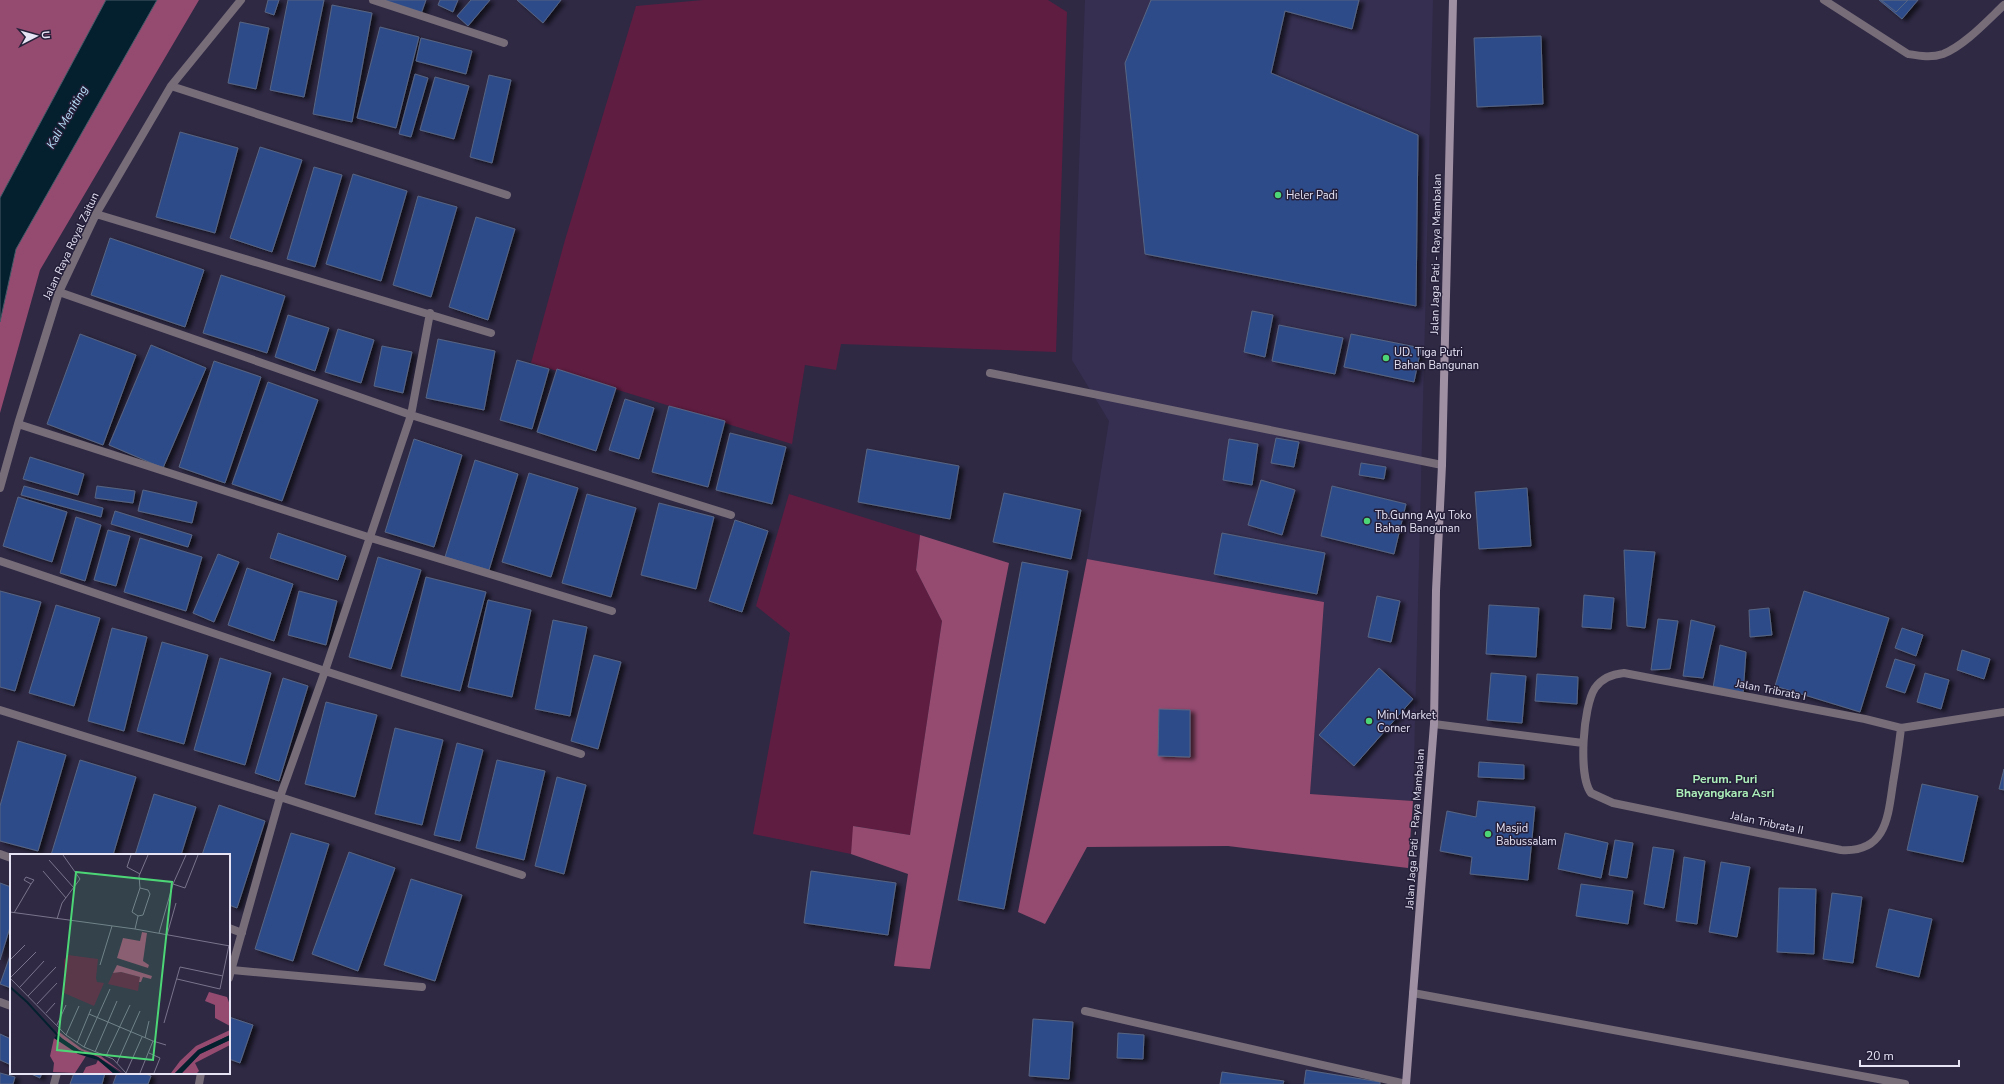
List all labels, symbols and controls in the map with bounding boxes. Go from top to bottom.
north arrow [16,16,56,56]
text: U [38,30,53,40]
water label: Kali Meniting [42,83,92,151]
street label: Jalan Jaga Pati - Raya Mambalan [1427,173,1445,336]
place label: Heler Padi [1286,188,1338,203]
street label: Jalan Raya Royal Zaitun [39,190,102,303]
marker: Heler Padi [1273,190,1283,200]
place label: UD. Tiga Putri Bahan Bangunan [1394,345,1479,373]
marker: UD. Tiga Putri Bahan Bangunan [1381,353,1391,363]
place label: Tb.Gunng Ayu Toko Bahan Bangunan [1375,508,1472,536]
marker: Tb.Gunng Ayu Toko Bahan Bangunan [1362,516,1372,526]
street label: Jalan Tribrata I [1734,676,1807,704]
place label: Minl Market Corner [1377,708,1436,736]
marker: Minl Market Corner [1364,716,1374,726]
street label: Jalan Jaga Pati - Raya Mambalan [1402,748,1428,911]
district label: Perum. Puri Bhayangkara Asri [1676,771,1774,801]
street label: Jalan Tribrata II [1728,808,1805,838]
place label: Masjid Babussalam [1496,821,1557,849]
marker: Masjid Babussalam [1483,829,1493,839]
inset map [10,854,230,1074]
scale bar [1860,1042,1959,1068]
text: 20 m [1866,1048,1894,1064]

